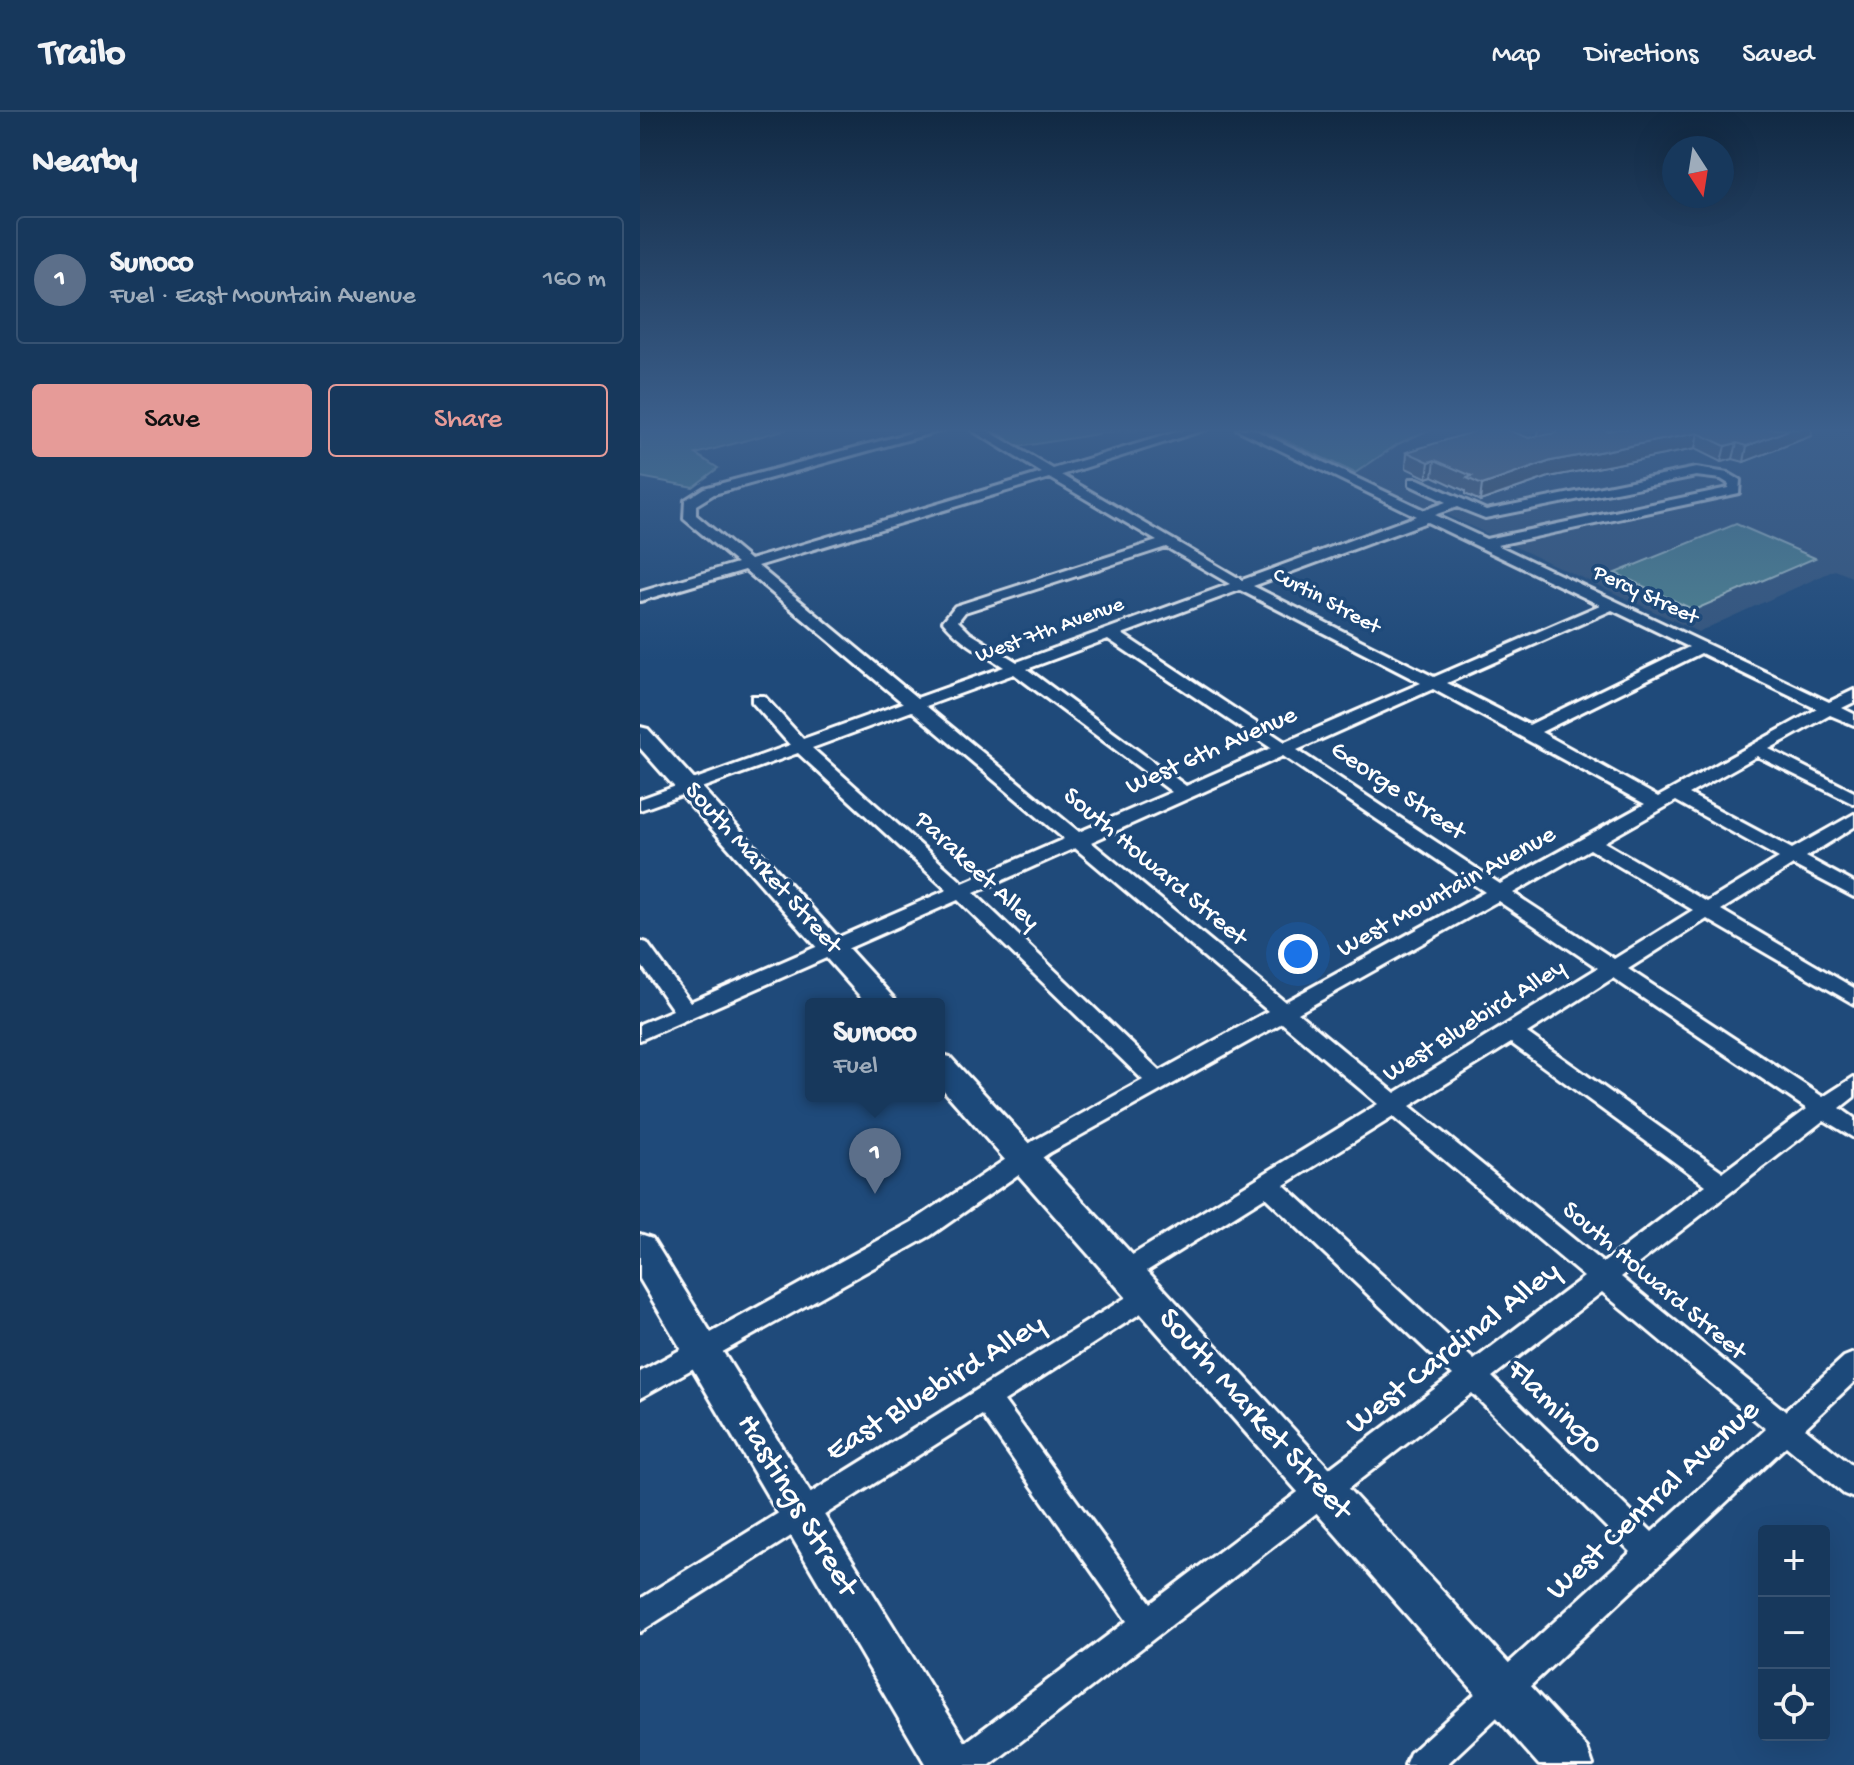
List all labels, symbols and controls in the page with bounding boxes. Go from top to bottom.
text: Trailo [40,33,126,77]
text: Map [1492,39,1540,72]
text: Directions [1584,39,1698,72]
text: Saved [1742,39,1814,72]
north arrow [1662,136,1734,208]
text: Nearby [32,144,137,184]
text: Sunoco [110,247,194,282]
text: 1 [55,265,65,296]
text: 160 m [543,265,606,296]
text: Fuel · East Mountain Avenue [110,282,416,313]
button: Save [32,384,312,457]
button: Share [328,384,608,457]
street label: Percy Street [1587,560,1704,633]
street label: Curtin Street [1268,563,1386,642]
street label: West 7th Avenue [972,592,1128,670]
street label: West 6th Avenue [1122,700,1303,804]
street label: George Street [1324,735,1472,850]
street label: South Market Street [676,776,849,963]
street label: South Howard Street [1055,782,1254,956]
street label: Parakeet Alley [906,805,1045,938]
street label: West Mountain Avenue [1332,820,1562,966]
your location [1278,934,1318,974]
street label: West Bluebird Alley [1378,953,1572,1091]
popup [805,998,945,1102]
text: Sunoco [833,1017,917,1052]
text: Fuel [833,1052,878,1083]
pin: 1 [849,1128,901,1194]
street label: South Howard Street [1554,1196,1753,1370]
street label: West Cardinal Alley [1339,1254,1569,1444]
street label: South Market Street [1149,1301,1361,1531]
street label: East Bluebird Alley [819,1306,1053,1472]
street label: Flamingo [1497,1352,1611,1464]
street label: West Central Avenue [1539,1392,1769,1610]
street label: Hastings Street [727,1408,867,1607]
map controls [1758,1525,1830,1741]
button: + [1758,1525,1830,1597]
button: − [1758,1597,1830,1669]
button: locate [1758,1669,1830,1741]

